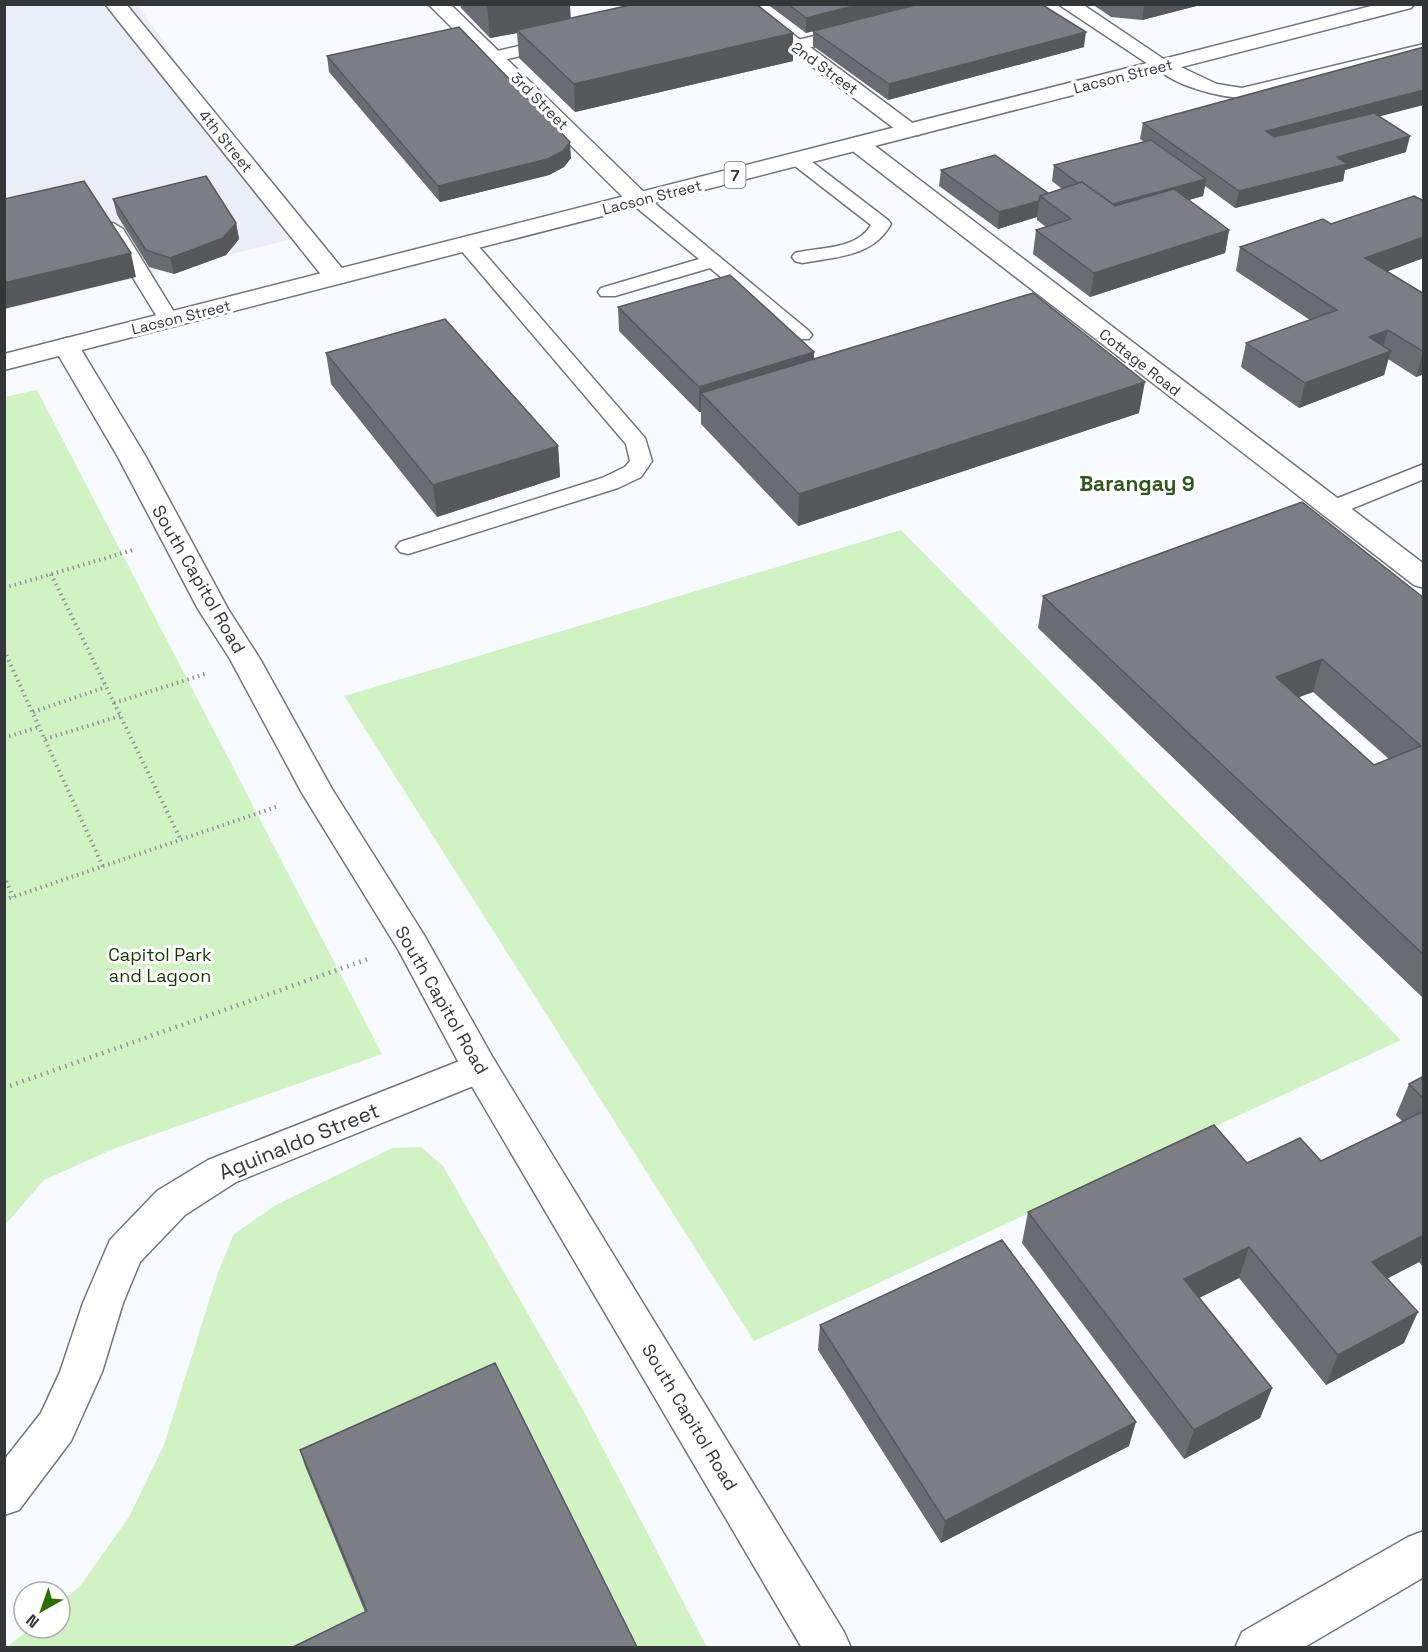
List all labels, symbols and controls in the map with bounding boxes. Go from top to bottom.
street label: 2nd Street [788,38,862,99]
street label: Lacson Street [1071,54,1175,98]
street label: 3rd Street [507,68,573,134]
street label: 4th Street [195,106,257,176]
road number: 7 [724,162,746,188]
street label: Lacson Street [600,175,704,219]
street label: Lacson Street [129,295,233,339]
street label: Cottage Road [1095,324,1185,400]
district label: Barangay 9 [1079,470,1195,497]
street label: South Capitol Road [147,501,251,657]
street label: South Capitol Road [390,922,494,1078]
park label: Capitol Park and Lagoon [108,943,212,987]
street label: Aguinaldo Street [215,1096,383,1186]
street label: South Capitol Road [637,1339,743,1495]
north arrow [12,1580,72,1640]
text: N [22,1610,44,1633]

